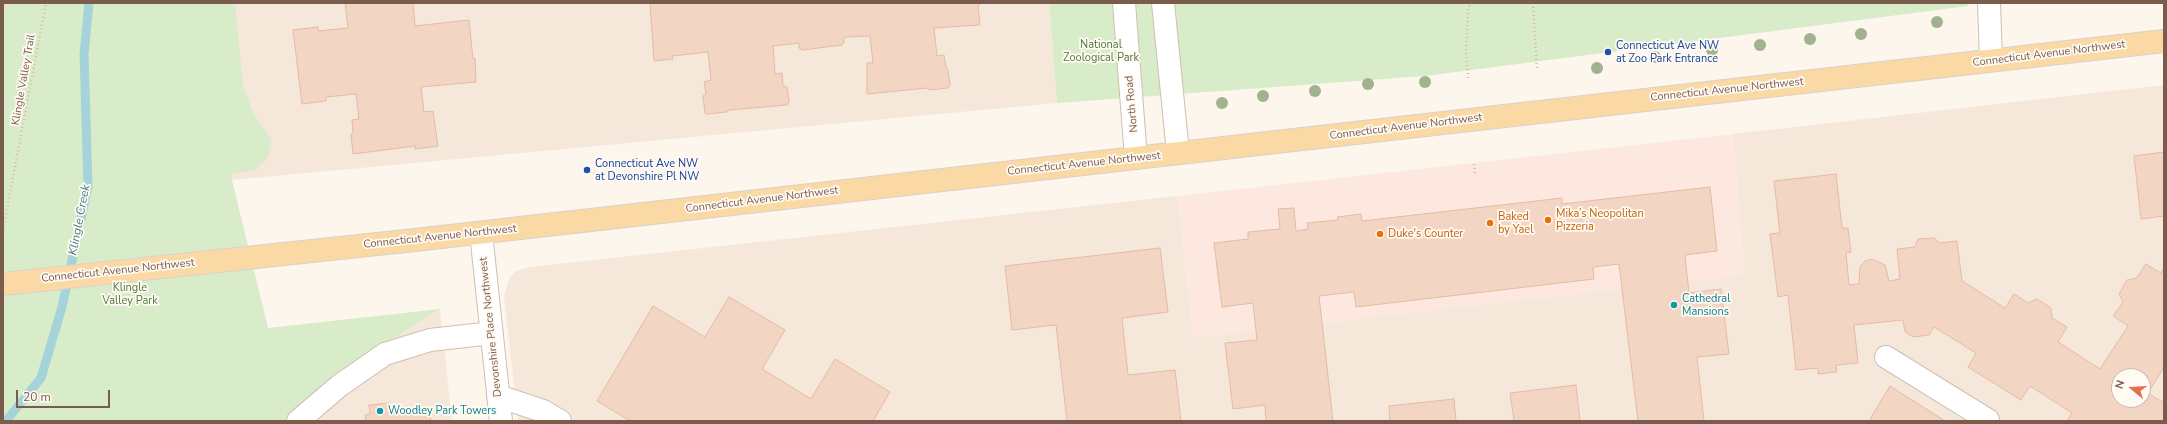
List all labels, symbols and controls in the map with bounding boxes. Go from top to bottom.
street label: Klingle Valley Trail [10,34,38,126]
park label: National Zoological Park [1063,38,1139,64]
street label: Connecticut Avenue Northwest [1972,38,2126,70]
place label: Connecticut Ave NW at Zoo Park Entrance [1616,39,1719,65]
marker: Connecticut Ave NW at Zoo Park Entrance [1603,47,1613,57]
street label: North Road [1123,75,1141,133]
street label: Connecticut Avenue Northwest [1650,75,1804,105]
street label: Connecticut Avenue Northwest [1329,111,1483,143]
street label: Connecticut Avenue Northwest [1007,149,1161,179]
place label: Connecticut Ave NW at Devonshire Pl NW [595,157,699,183]
marker: Connecticut Ave NW at Devonshire Pl NW [582,165,592,175]
water label: Klingle Creek [66,183,94,257]
street label: Connecticut Avenue Northwest [685,184,839,216]
place label: Mika’s Neopolitan Pizzeria [1556,207,1644,233]
place label: Baked by Yael [1498,210,1533,236]
marker: Mika’s Neopolitan Pizzeria [1543,215,1553,225]
marker: Baked by Yael [1485,218,1495,228]
street label: Connecticut Avenue Northwest [363,222,517,252]
place label: Duke's Counter [1388,227,1463,241]
marker: Duke's Counter [1375,229,1385,239]
street label: Connecticut Avenue Northwest [41,256,195,286]
street label: Devonshire Place Northwest [477,256,505,398]
park label: Klingle Valley Park [102,281,158,307]
place label: Cathedral Mansions [1682,292,1730,318]
marker: Cathedral Mansions [1669,300,1679,310]
north arrow [2111,368,2151,408]
text: N [2112,378,2128,391]
scale bar [18,382,112,408]
text: 20 m [23,389,51,405]
place label: Woodley Park Towers [388,404,496,418]
marker: Woodley Park Towers [375,406,385,416]

